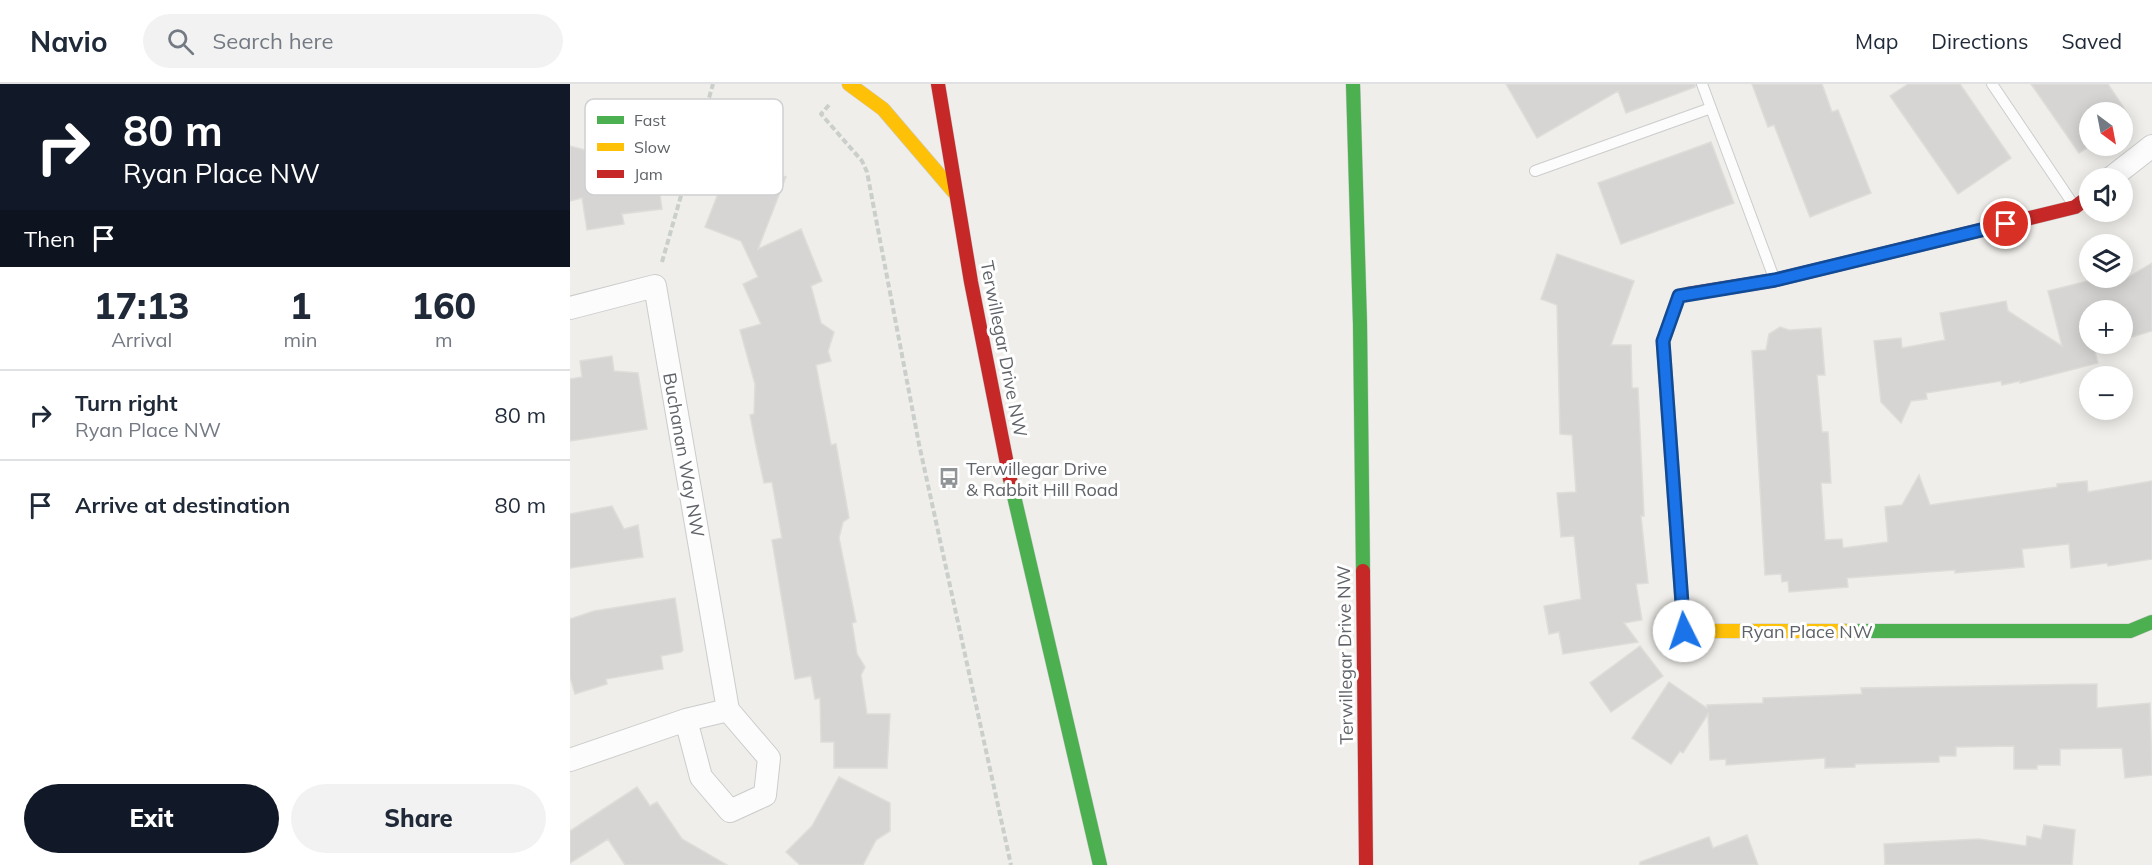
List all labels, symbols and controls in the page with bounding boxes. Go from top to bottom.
search box [143,14,563,68]
text: Navio [30,24,107,59]
icon: search [164,25,197,58]
text: Search here [212,27,333,55]
text: Map [1855,28,1898,54]
text: Directions [1931,28,2028,54]
text: Saved [2061,28,2122,54]
legend [585,99,783,195]
north arrow [2079,102,2133,156]
map controls [2079,102,2133,420]
text: 80 m [123,104,223,157]
icon: right [24,108,102,186]
text: Fast [634,110,666,130]
text: Slow [634,137,671,157]
text: Ryan Place NW [123,156,320,190]
text: Jam [634,164,663,184]
button: sound [2079,168,2133,222]
pin [1980,198,2031,249]
icon: arrive [1989,207,2022,240]
icon: arrive [87,222,120,255]
text: Then [24,225,75,253]
button: layers [2079,234,2133,288]
street label: Terwillegar Drive NW [976,259,1032,439]
text: 17:13 [94,283,190,328]
text: 1 [290,283,311,328]
text: 160 [411,283,476,328]
button: + [2079,300,2133,354]
text: Arrival [111,327,172,352]
text: min [283,327,318,352]
text: m [435,327,453,352]
button: − [2079,366,2133,420]
street label: Buchanan Way NW [658,371,710,539]
text: Turn right [75,389,178,417]
icon: right [24,399,57,432]
text: 80 m [495,401,546,429]
text: Ryan Place NW [75,417,221,442]
place label: Terwillegar Drive & Rabbit Hill Road [966,457,1118,501]
bus stop icon: Terwillegar Drive & Rabbit Hill Road [937,466,961,490]
icon: arrive [24,489,57,522]
text: Arrive at destination [75,491,290,519]
text: 80 m [495,491,546,519]
street label: Terwillegar Drive NW [1332,565,1358,745]
position arrow [1652,599,1716,663]
street label: Ryan Place NW [1741,620,1873,643]
button: Exit [24,784,279,853]
button: Share [291,784,546,853]

